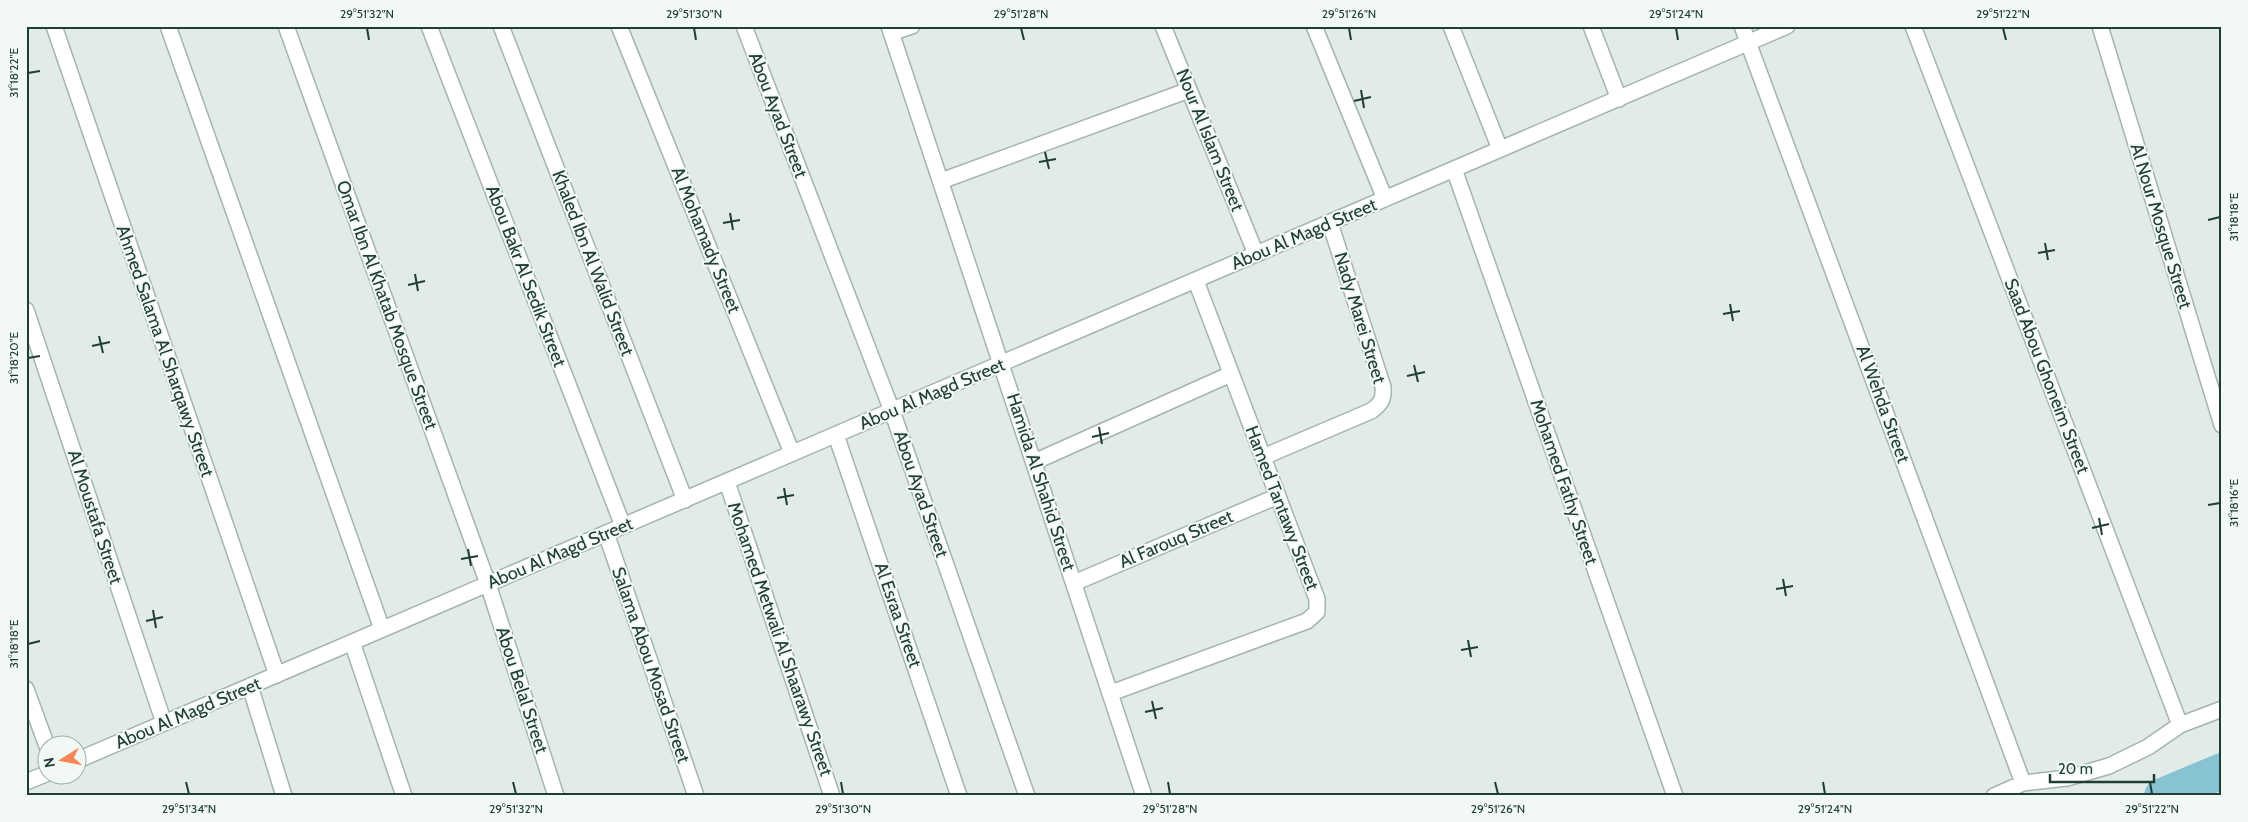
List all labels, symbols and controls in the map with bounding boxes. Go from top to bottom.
text: 29°51'32"N [340,6,394,21]
text: 29°51'30"N [666,6,722,21]
text: 29°51'28"N [994,6,1048,21]
text: 29°51'26"N [1322,6,1376,21]
text: 29°51'24"N [1649,6,1703,21]
text: 29°51'22"N [1976,6,2030,21]
text: 31°18'22"E [6,48,21,98]
street label: Abou Ayad Street [744,49,812,181]
street label: Nour Al Islam Street [1171,66,1249,214]
street label: Al Nour Mosque Street [2125,141,2197,311]
street label: Al Mohamady Street [667,164,745,316]
street label: Khaled Ibn Al Walid Street [547,167,639,359]
street label: Omar Ibn Al Khatab Mosque Street [332,177,442,433]
street label: Abou Bakr Al Sedik Street [481,182,571,370]
text: 31°18'18"E [2226,192,2241,241]
street label: Abou Al Magd Street [1228,193,1380,275]
street label: Ahmed Salama Al Sharqawy Street [111,222,219,480]
street label: Nady Marei Street [1330,250,1390,386]
street label: Saad Abou Ghoneim Street [2000,275,2094,477]
text: 31°18'20"E [6,331,21,384]
street label: Al Wehda Street [1852,342,1914,466]
street label: Abou Al Magd Street [856,353,1008,435]
street label: Hamida Al Shahid Street [1002,390,1080,574]
street label: Mohamed Fathy Street [1525,396,1603,568]
street label: Hamed Tantawy Street [1241,423,1323,593]
street label: Abou Ayad Street [889,428,953,560]
street label: Al Moustafa Street [63,447,127,587]
text: 31°18'16"E [2226,478,2241,527]
street label: Mohamed Metwali Al Shaarawy Street [723,499,837,779]
street label: Al Farouq Street [1116,505,1236,573]
street label: Abou Al Magd Street [484,512,636,594]
street label: Al Esraa Street [870,560,926,670]
street label: Salama Abou Mosad Street [607,564,695,766]
text: 31°18'18"E [6,619,21,668]
street label: Abou Belal Street [491,624,553,756]
street label: Abou Al Magd Street [112,672,264,754]
north arrow [38,734,88,784]
scale bar [2050,752,2154,784]
text: N [39,756,59,769]
text: 20 m [2058,760,2093,778]
text: 29°51'34"N [162,801,216,816]
text: 29°51'32"N [489,801,543,816]
text: 29°51'30"N [815,801,871,816]
text: 29°51'28"N [1143,801,1197,816]
text: 29°51'26"N [1471,801,1525,816]
text: 29°51'24"N [1798,801,1852,816]
text: 29°51'22"N [2125,801,2179,816]

